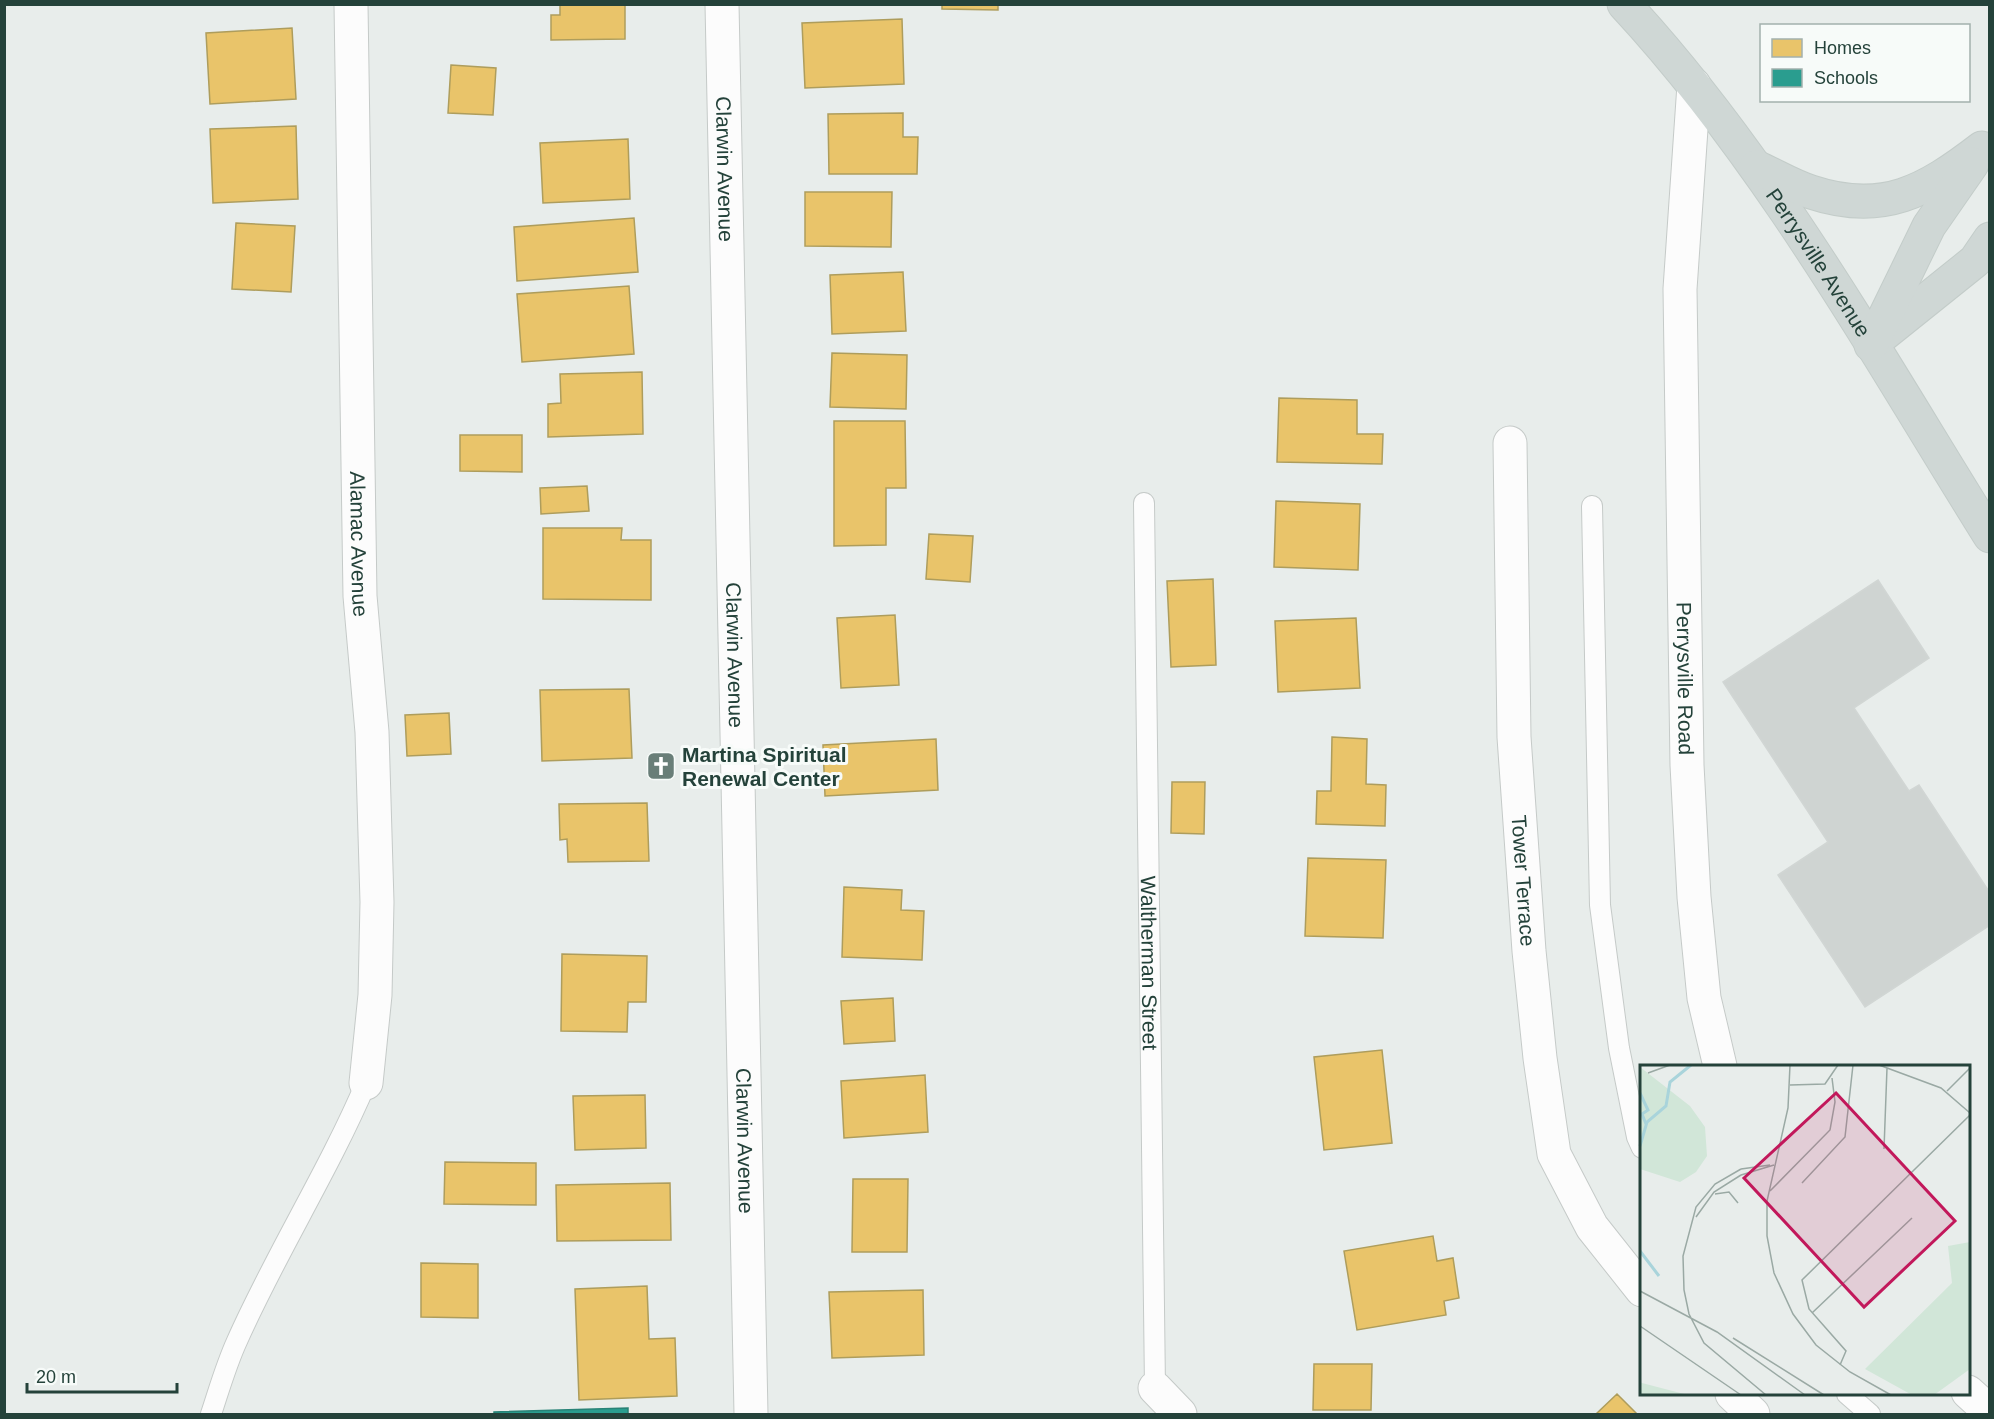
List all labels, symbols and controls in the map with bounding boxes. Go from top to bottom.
legend [1760,24,1970,102]
text: Homes [1814,38,1871,58]
text: Schools [1814,68,1878,88]
street label: Clarwin Avenue [712,96,738,242]
street label: Perrysville Avenue [1762,184,1876,341]
street label: Alamac Avenue [347,471,373,618]
street label: Clarwin Avenue [722,582,748,728]
street label: Perrysville Road [1673,602,1698,755]
place label: Martina Spiritual Renewal Center [682,743,847,790]
church icon: Martina Spiritual Renewal Center [645,750,677,782]
street label: Tower Terrace [1508,814,1540,947]
street label: Waltherman Street [1137,876,1162,1050]
inset map [1640,1065,1970,1395]
street label: Clarwin Avenue [732,1068,758,1214]
scale bar [27,1356,177,1394]
text: 20 m [36,1367,76,1387]

